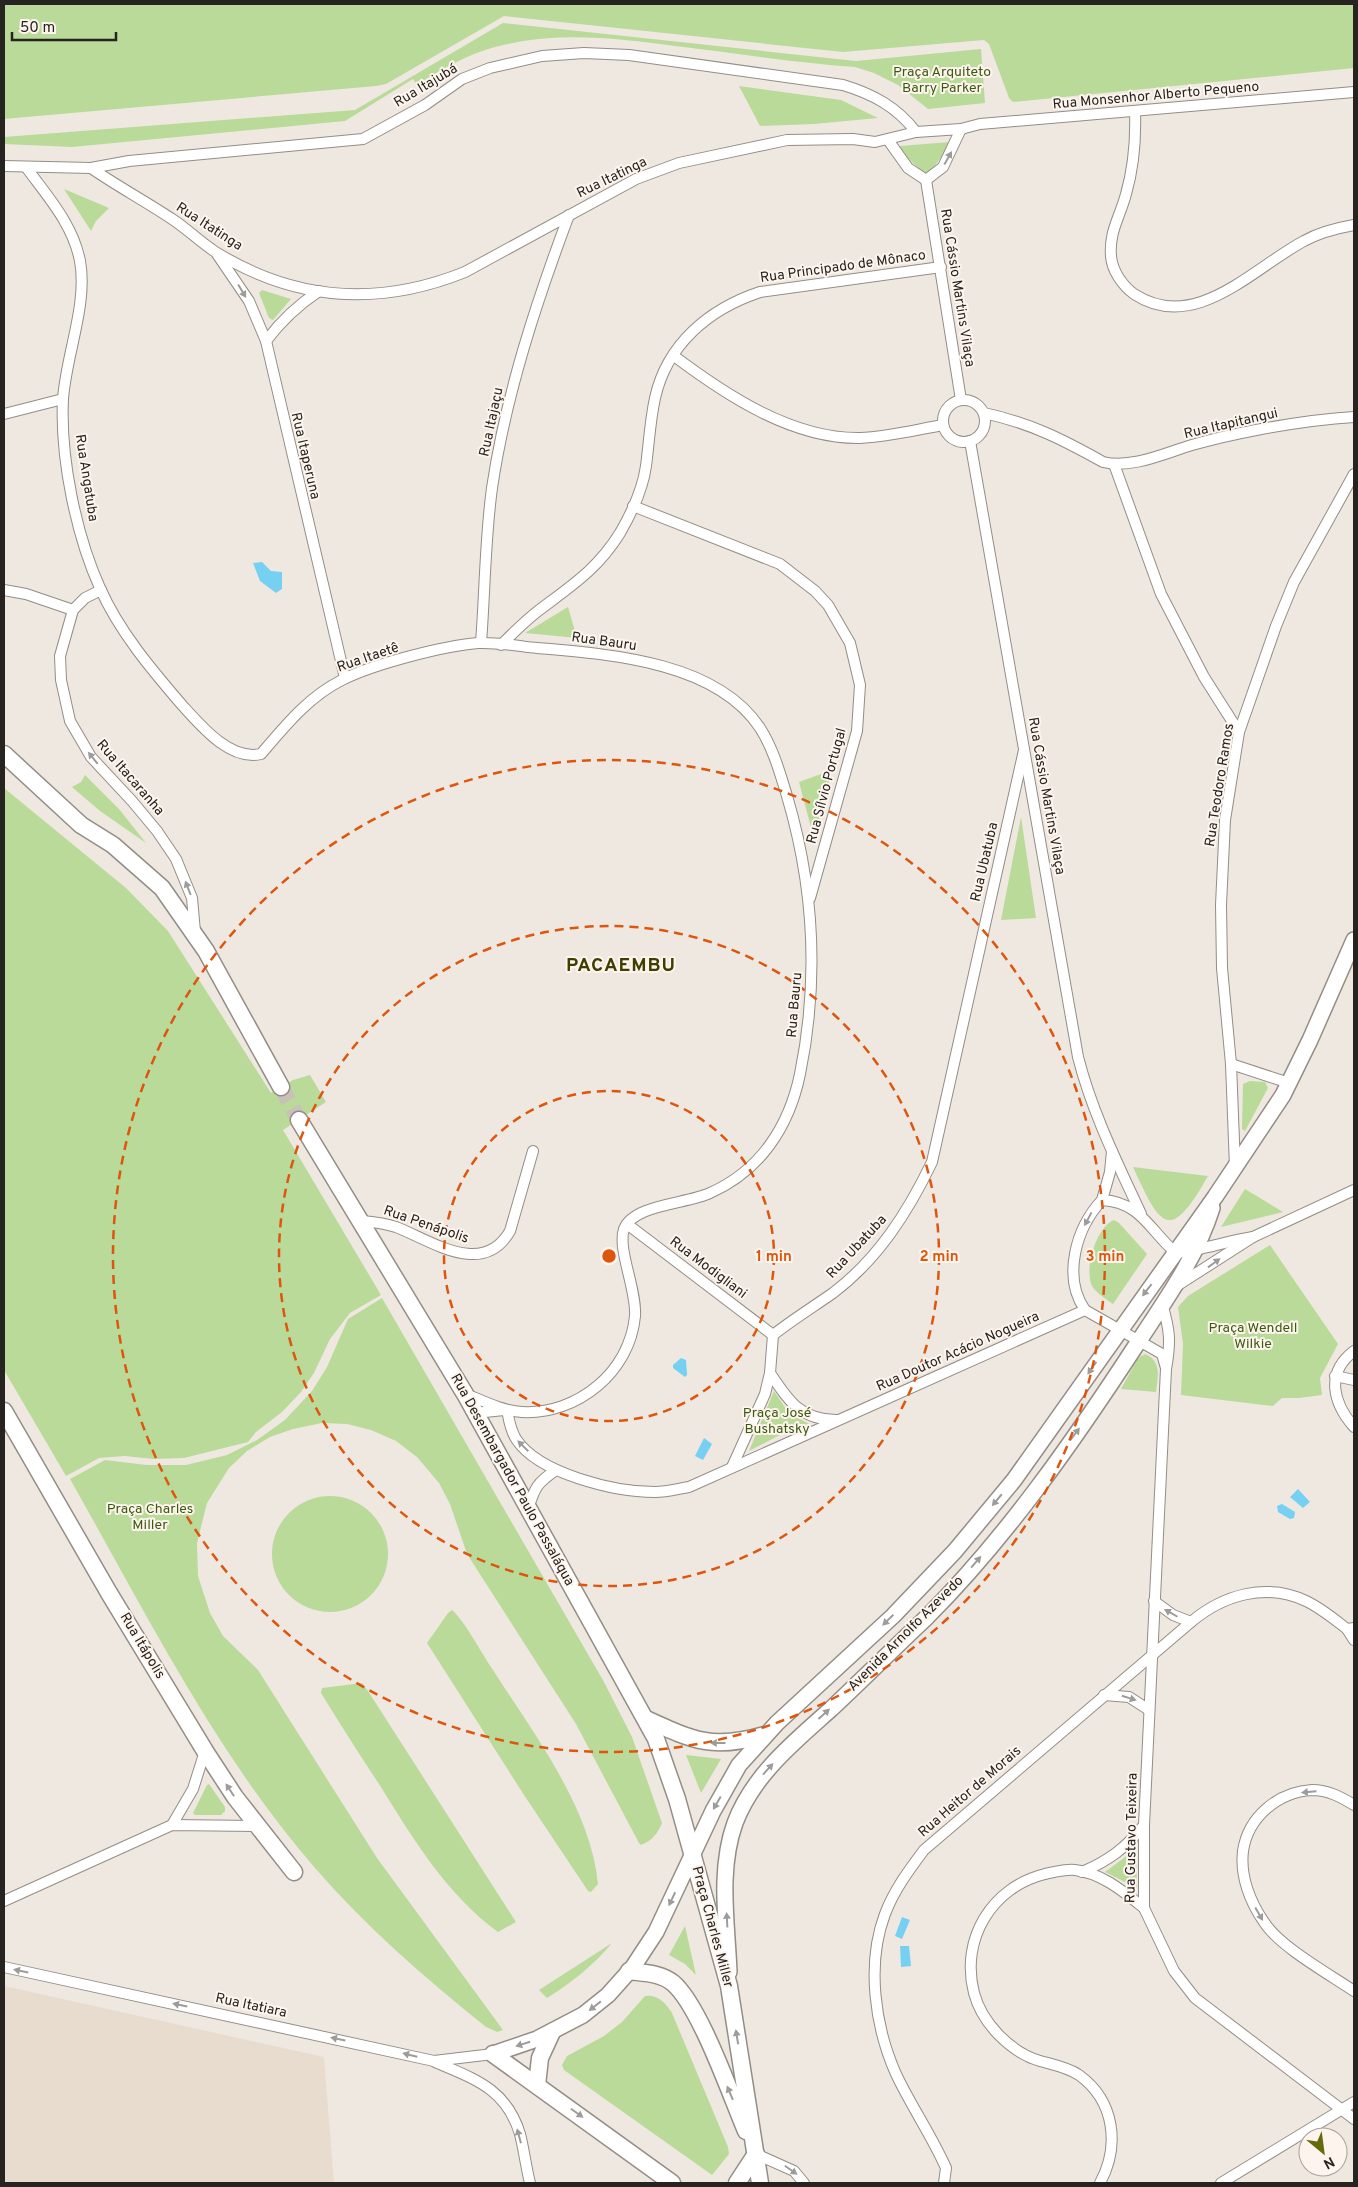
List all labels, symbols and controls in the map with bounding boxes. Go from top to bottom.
scale bar [12,10,116,42]
text: 50 m [20,19,55,38]
street label: Rua Itajubá [391,60,461,112]
park label: Praça Arquiteto Barry Parker [893,64,991,97]
street label: Rua Monsenhor Alberto Pequeno [1052,78,1260,114]
one-way arrow [944,151,952,166]
street label: Rua Itatinga [574,154,650,202]
street label: Rua Itatinga [172,199,246,255]
street label: Rua Cássio Martins Vilaça [936,208,978,368]
street label: Rua Principado de Mônaco [759,247,927,287]
one-way arrow [238,284,247,297]
street label: Rua Itajaçu [476,386,508,458]
street label: Rua Itapitangui [1182,405,1280,443]
street label: Rua Itaperuna [287,411,323,501]
street label: Rua Angatuba [71,433,101,523]
street label: Rua Bauru [570,629,638,655]
street label: Rua Itaetê [335,639,401,677]
street label: Rua Cássio Martins Vilaça [1024,716,1068,876]
street label: Rua Teodoro Ramos [1202,722,1238,848]
street label: Rua Sílvio Portugal [803,726,851,846]
street label: Rua Itacaranha [93,737,167,819]
one-way arrow [87,752,98,765]
street label: Rua Ubatuba [968,821,1002,903]
one-way arrow [184,880,192,895]
district label: PACAEMBU [566,954,676,978]
street label: Rua Bauru [784,972,806,1038]
street label: Rua Penápolis [381,1202,471,1248]
street label: Rua Ubatuba [823,1212,891,1282]
one-way arrow [1084,1212,1092,1227]
street label: Rua Modigliani [666,1233,750,1303]
centre of rings [600,1247,618,1265]
text: 1 min [756,1248,792,1267]
text: 2 min [919,1248,959,1267]
text: 3 min [1085,1248,1125,1267]
one-way arrow [1207,1258,1220,1269]
one-way arrow [1142,1283,1153,1296]
street label: Rua Doutor Acácio Nogueira [874,1308,1042,1396]
park label: Praça Wendell Wilkie [1209,1320,1297,1353]
one-way arrow [1087,1361,1097,1375]
street label: Rua Desembargador Paulo Passaláqua [446,1371,578,1589]
park label: Praça José Bushatsky [743,1405,811,1438]
one-way arrow [1070,1428,1081,1441]
one-way arrow [517,1440,529,1452]
one-way arrow [992,1493,1003,1506]
park label: Praça Charles Miller [107,1501,193,1534]
one-way arrow [971,1556,982,1569]
street label: Avenida Arnolfo Azevedo [845,1573,967,1695]
one-way arrow [1165,1609,1178,1618]
street label: Rua Itápolis [116,1610,168,1682]
one-way arrow [883,1614,895,1626]
one-way arrow [1121,1694,1136,1702]
one-way arrow [818,1708,830,1720]
one-way arrow [709,1739,725,1747]
street label: Rua Heitor de Morais [915,1743,1025,1841]
one-way arrow [762,1763,774,1775]
street label: Rua Gustavo Teixeira [1122,1773,1142,1903]
one-way arrow [225,1783,234,1796]
one-way arrow [1300,1788,1316,1796]
one-way arrow [713,1796,721,1810]
street label: Praça Charles Miller [688,1864,737,1990]
one-way arrow [667,1892,675,1906]
one-way arrow [1255,1907,1263,1922]
one-way arrow [722,1912,730,1928]
one-way arrow [12,1966,28,1974]
street label: Rua Itatiara [214,1990,288,2022]
one-way arrow [589,2000,602,2011]
one-way arrow [172,2001,187,2009]
one-way arrow [733,2028,741,2044]
one-way arrow [331,2035,346,2043]
one-way arrow [516,2041,531,2048]
one-way arrow [403,2051,418,2059]
one-way arrow [726,2085,734,2100]
one-way arrow [570,2108,584,2118]
north arrow [1298,2127,1348,2177]
one-way arrow [515,2128,523,2143]
text: N [1320,2152,1337,2172]
one-way arrow [784,2165,798,2175]

